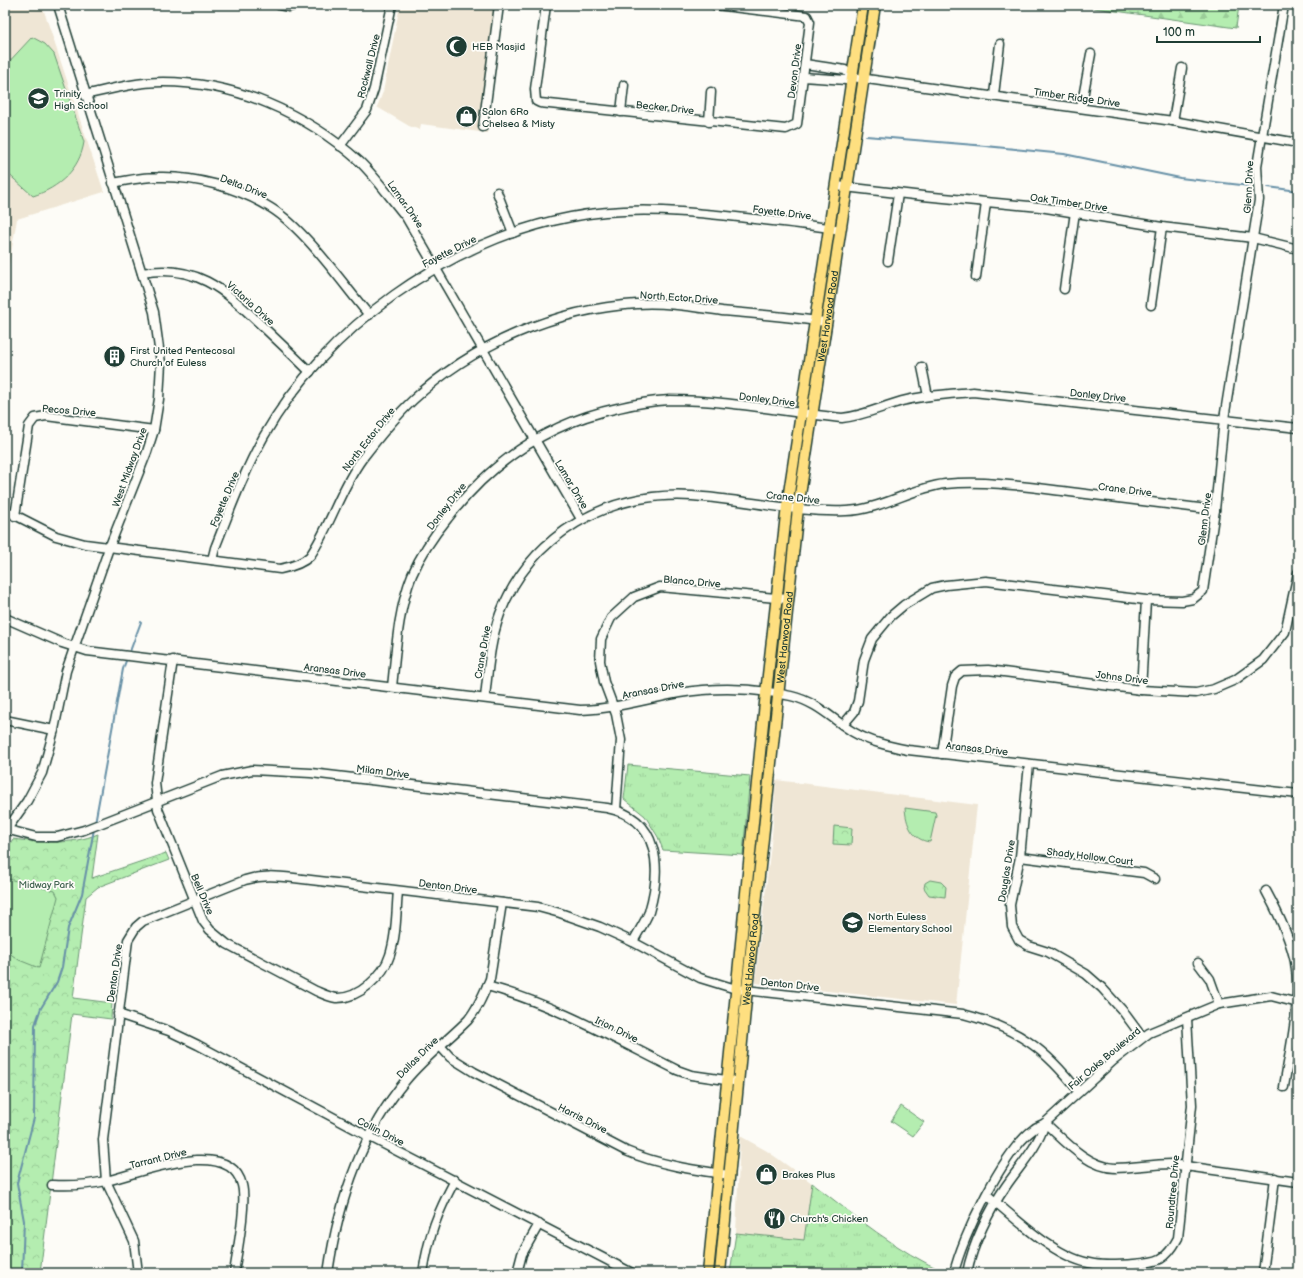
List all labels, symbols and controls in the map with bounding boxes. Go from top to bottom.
scale bar [1157,18,1260,44]
text: 100 m [1163,25,1195,40]
street label: Rockwall Drive [355,33,383,100]
mosque icon: HEB Masjid [443,33,469,59]
place label: HEB Masjid [472,41,525,53]
street label: Devon Drive [786,43,804,99]
school or university icon: Trinity High School [26,86,52,112]
street label: Timber Ridge Drive [1033,86,1121,110]
place label: Trinity High School [54,88,108,112]
street label: Becker Drive [635,99,695,117]
shop icon: Salon 6Ro Chelsea & Misty [453,104,479,130]
place label: Salon 6Ro Chelsea & Misty [482,106,555,130]
street label: Glenn Drive [1242,160,1256,214]
street label: Delta Drive [218,172,269,202]
street label: Lamar Drive [385,179,426,231]
street label: Oak Timber Drive [1029,192,1108,214]
street label: Fayette Drive [752,203,812,223]
street label: Fayette Drive [420,233,479,271]
street label: West Harwood Road [815,269,841,363]
street label: Victoria Drive [224,279,277,328]
street label: North Ector Drive [639,289,719,307]
building icon: First United Pentecosal Church of Euless [102,343,128,369]
place label: First United Pentecosal Church of Euless [130,345,235,369]
street label: Donley Drive [1069,387,1127,405]
street label: Donley Drive [738,391,796,409]
street label: Pecos Drive [42,403,96,419]
street label: North Ector Drive [340,405,398,474]
street label: West Midway Drive [110,426,150,509]
street label: Lamar Drive [552,458,590,511]
street label: Fayette Drive [208,470,242,529]
street label: Donley Drive [425,481,469,533]
street label: Crane Drive [1097,481,1152,499]
street label: Crane Drive [765,489,820,507]
street label: Glenn Drive [1196,492,1214,546]
street label: Blanco Drive [663,574,721,590]
street label: West Harwood Road [774,590,796,684]
street label: Crane Drive [472,624,494,680]
street label: Aransas Drive [303,661,367,681]
street label: Johns Drive [1095,669,1149,687]
street label: Aransas Drive [621,678,685,702]
street label: Aransas Drive [945,740,1009,758]
street label: Milam Drive [356,763,410,781]
street label: Douglas Drive [996,839,1018,903]
street label: Shady Hollow Court [1046,846,1134,868]
street label: Bell Drive [188,872,216,917]
street label: Denton Drive [418,877,478,897]
park label: Midway Park [18,879,74,891]
school or university icon: North Euless Elementary School [840,909,866,935]
place label: North Euless Elementary School [868,911,952,935]
street label: West Harwood Road [740,913,762,1006]
street label: Denton Drive [105,943,125,1003]
street label: Denton Drive [760,976,820,994]
street label: Irion Drive [593,1014,640,1046]
street label: Fair Oaks Boulevard [1066,1025,1144,1093]
street label: Dallas Drive [394,1034,441,1081]
street label: Harris Drive [556,1101,609,1136]
street label: Collin Drive [355,1115,406,1149]
street label: Tarrant Drive [129,1146,188,1172]
street label: Roundtree Drive [1164,1155,1182,1230]
shop icon: Brakes Plus [753,1161,779,1187]
place label: Brakes Plus [782,1169,835,1181]
restaurant icon: Church's Chicken [761,1205,787,1231]
place label: Church's Chicken [790,1213,868,1225]

